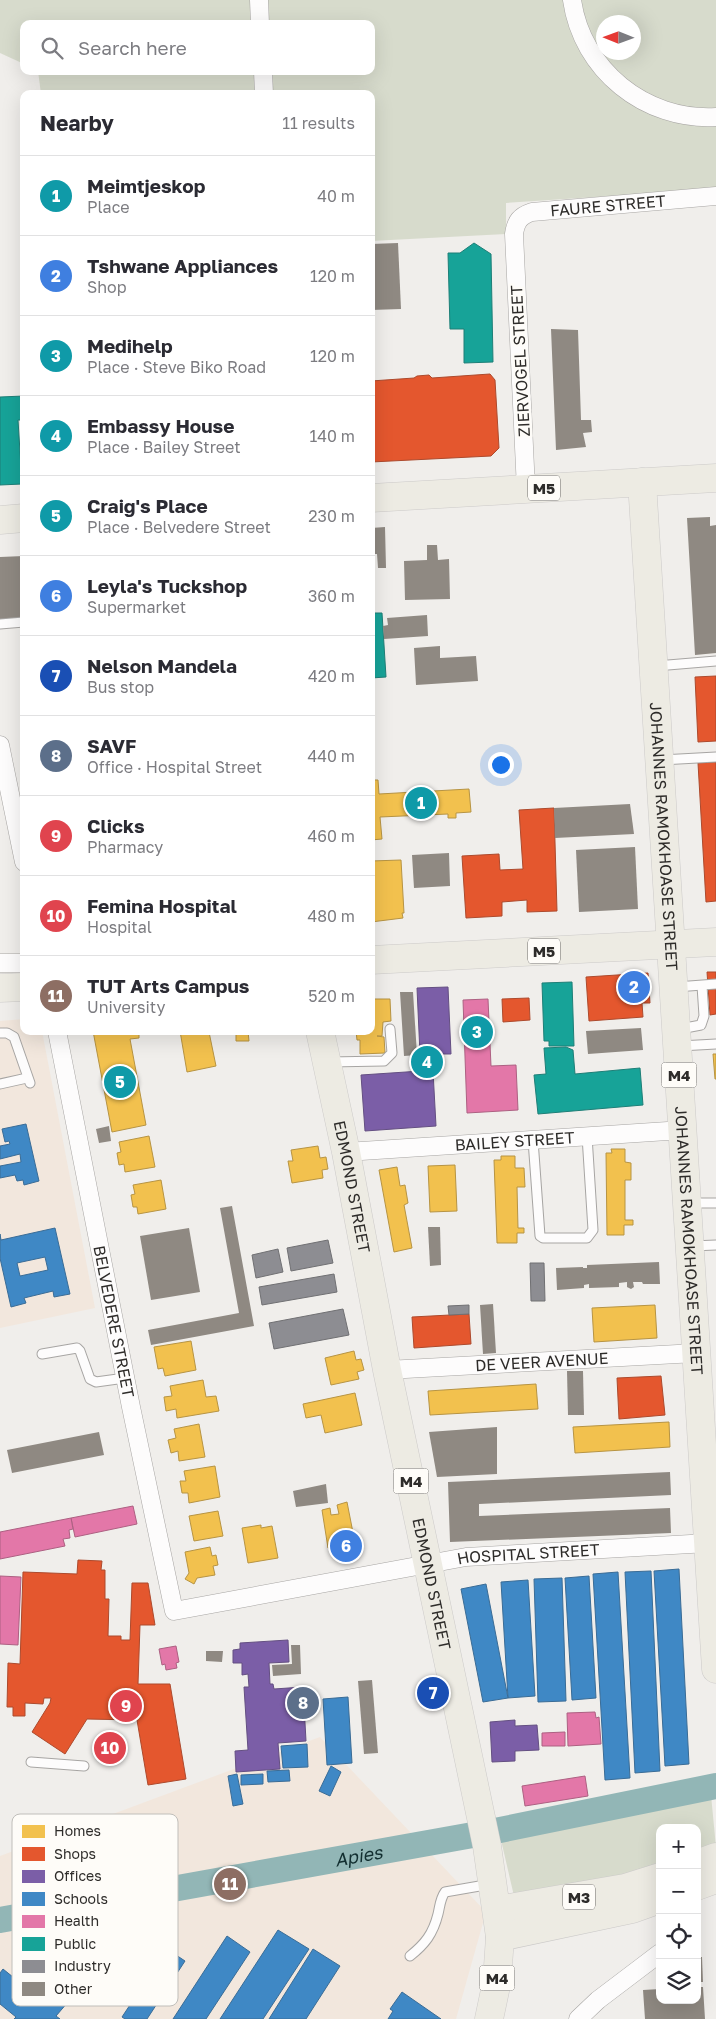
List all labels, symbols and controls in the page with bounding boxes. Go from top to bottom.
north arrow [596,15,641,60]
search box [20,20,375,75]
icon: search [38,34,66,62]
text: Search here [78,36,187,59]
text: Nearby [40,110,114,136]
text: 11 results [282,113,355,133]
text: Meimtjeskop [87,174,205,197]
text: 1 [52,186,60,206]
text: 40 m [317,186,355,206]
street label: FAURE STREET [549,190,667,220]
text: Place [87,197,130,217]
text: Tshwane Appliances [87,254,278,277]
text: 2 [51,266,61,286]
text: 120 m [310,266,355,286]
text: Shop [87,277,127,297]
street label: ZIERVOGEL STREET [506,285,534,437]
text: Medihelp [87,334,173,357]
text: 3 [51,346,61,366]
text: 120 m [310,346,355,366]
text: Place · Steve Biko Road [87,357,266,377]
text: Embassy House [87,414,234,437]
text: 4 [51,426,61,446]
text: 140 m [309,426,355,446]
text: Place · Bailey Street [87,437,241,457]
road number: M5 [528,476,560,500]
text: Craig's Place [87,494,208,517]
text: 5 [51,506,61,526]
text: 230 m [308,506,355,526]
text: Place · Belvedere Street [87,517,271,537]
text: Leyla's Tuckshop [87,574,247,597]
text: 6 [51,586,61,606]
text: 360 m [308,586,355,606]
text: Supermarket [87,597,186,617]
text: Nelson Mandela [87,654,237,677]
text: 7 [52,666,60,686]
text: 420 m [308,666,355,686]
text: Bus stop [87,677,154,697]
street label: JOHANNES RAMOKHOASE STREET [646,701,682,971]
text: SAVF [87,734,136,757]
text: 8 [51,746,61,766]
text: 440 m [307,746,355,766]
your location [488,752,514,778]
text: Office · Hospital Street [87,757,262,777]
pin: 1 [405,784,437,822]
text: Clicks [87,814,145,837]
text: 9 [51,826,61,846]
text: 460 m [307,826,355,846]
text: Pharmacy [87,837,163,857]
text: Femina Hospital [87,894,237,917]
text: 10 [47,906,65,926]
text: 480 m [307,906,355,926]
text: Hospital [87,917,152,937]
road number: M5 [528,938,560,964]
pin: 2 [618,968,650,1006]
text: TUT Arts Campus [87,974,249,997]
text: 11 [48,986,64,1006]
text: 520 m [308,986,355,1006]
text: University [87,997,165,1017]
pin: 3 [461,1013,493,1051]
pin: 4 [411,1043,443,1081]
road number: M4 [662,1062,696,1088]
pin: 5 [104,1063,136,1101]
street label: JOHANNES RAMOKHOASE STREET [671,1106,708,1376]
street label: EDMOND STREET [329,1119,375,1255]
street label: BAILEY STREET [454,1127,575,1155]
street label: BELVEDERE STREET [89,1244,139,1399]
street label: DE VEER AVENUE [475,1348,609,1375]
road number: M4 [394,1468,428,1494]
street label: EDMOND STREET [408,1516,456,1652]
pin: 6 [330,1527,362,1565]
street label: HOSPITAL STREET [455,1539,600,1568]
pin: 7 [417,1674,449,1712]
pin: 8 [287,1684,319,1722]
pin: 9 [110,1687,142,1725]
pin: 10 [94,1729,126,1767]
legend [12,1814,178,2006]
text: Homes [54,1822,101,1839]
map controls [656,1824,701,2004]
button: + [656,1824,701,1869]
water label: Apies [333,1840,385,1871]
text: Shops [54,1845,96,1862]
pin: 11 [214,1865,246,1903]
text: Offices [54,1867,102,1884]
button: − [656,1869,701,1914]
road number: M3 [563,1884,595,1910]
text: Schools [54,1890,108,1907]
text: Health [54,1912,99,1929]
button: locate [656,1914,701,1959]
text: Public [54,1935,96,1952]
text: Industry [54,1957,111,1974]
button: layers [656,1959,701,2004]
road number: M4 [480,1966,514,1990]
text: Other [54,1980,93,1997]

